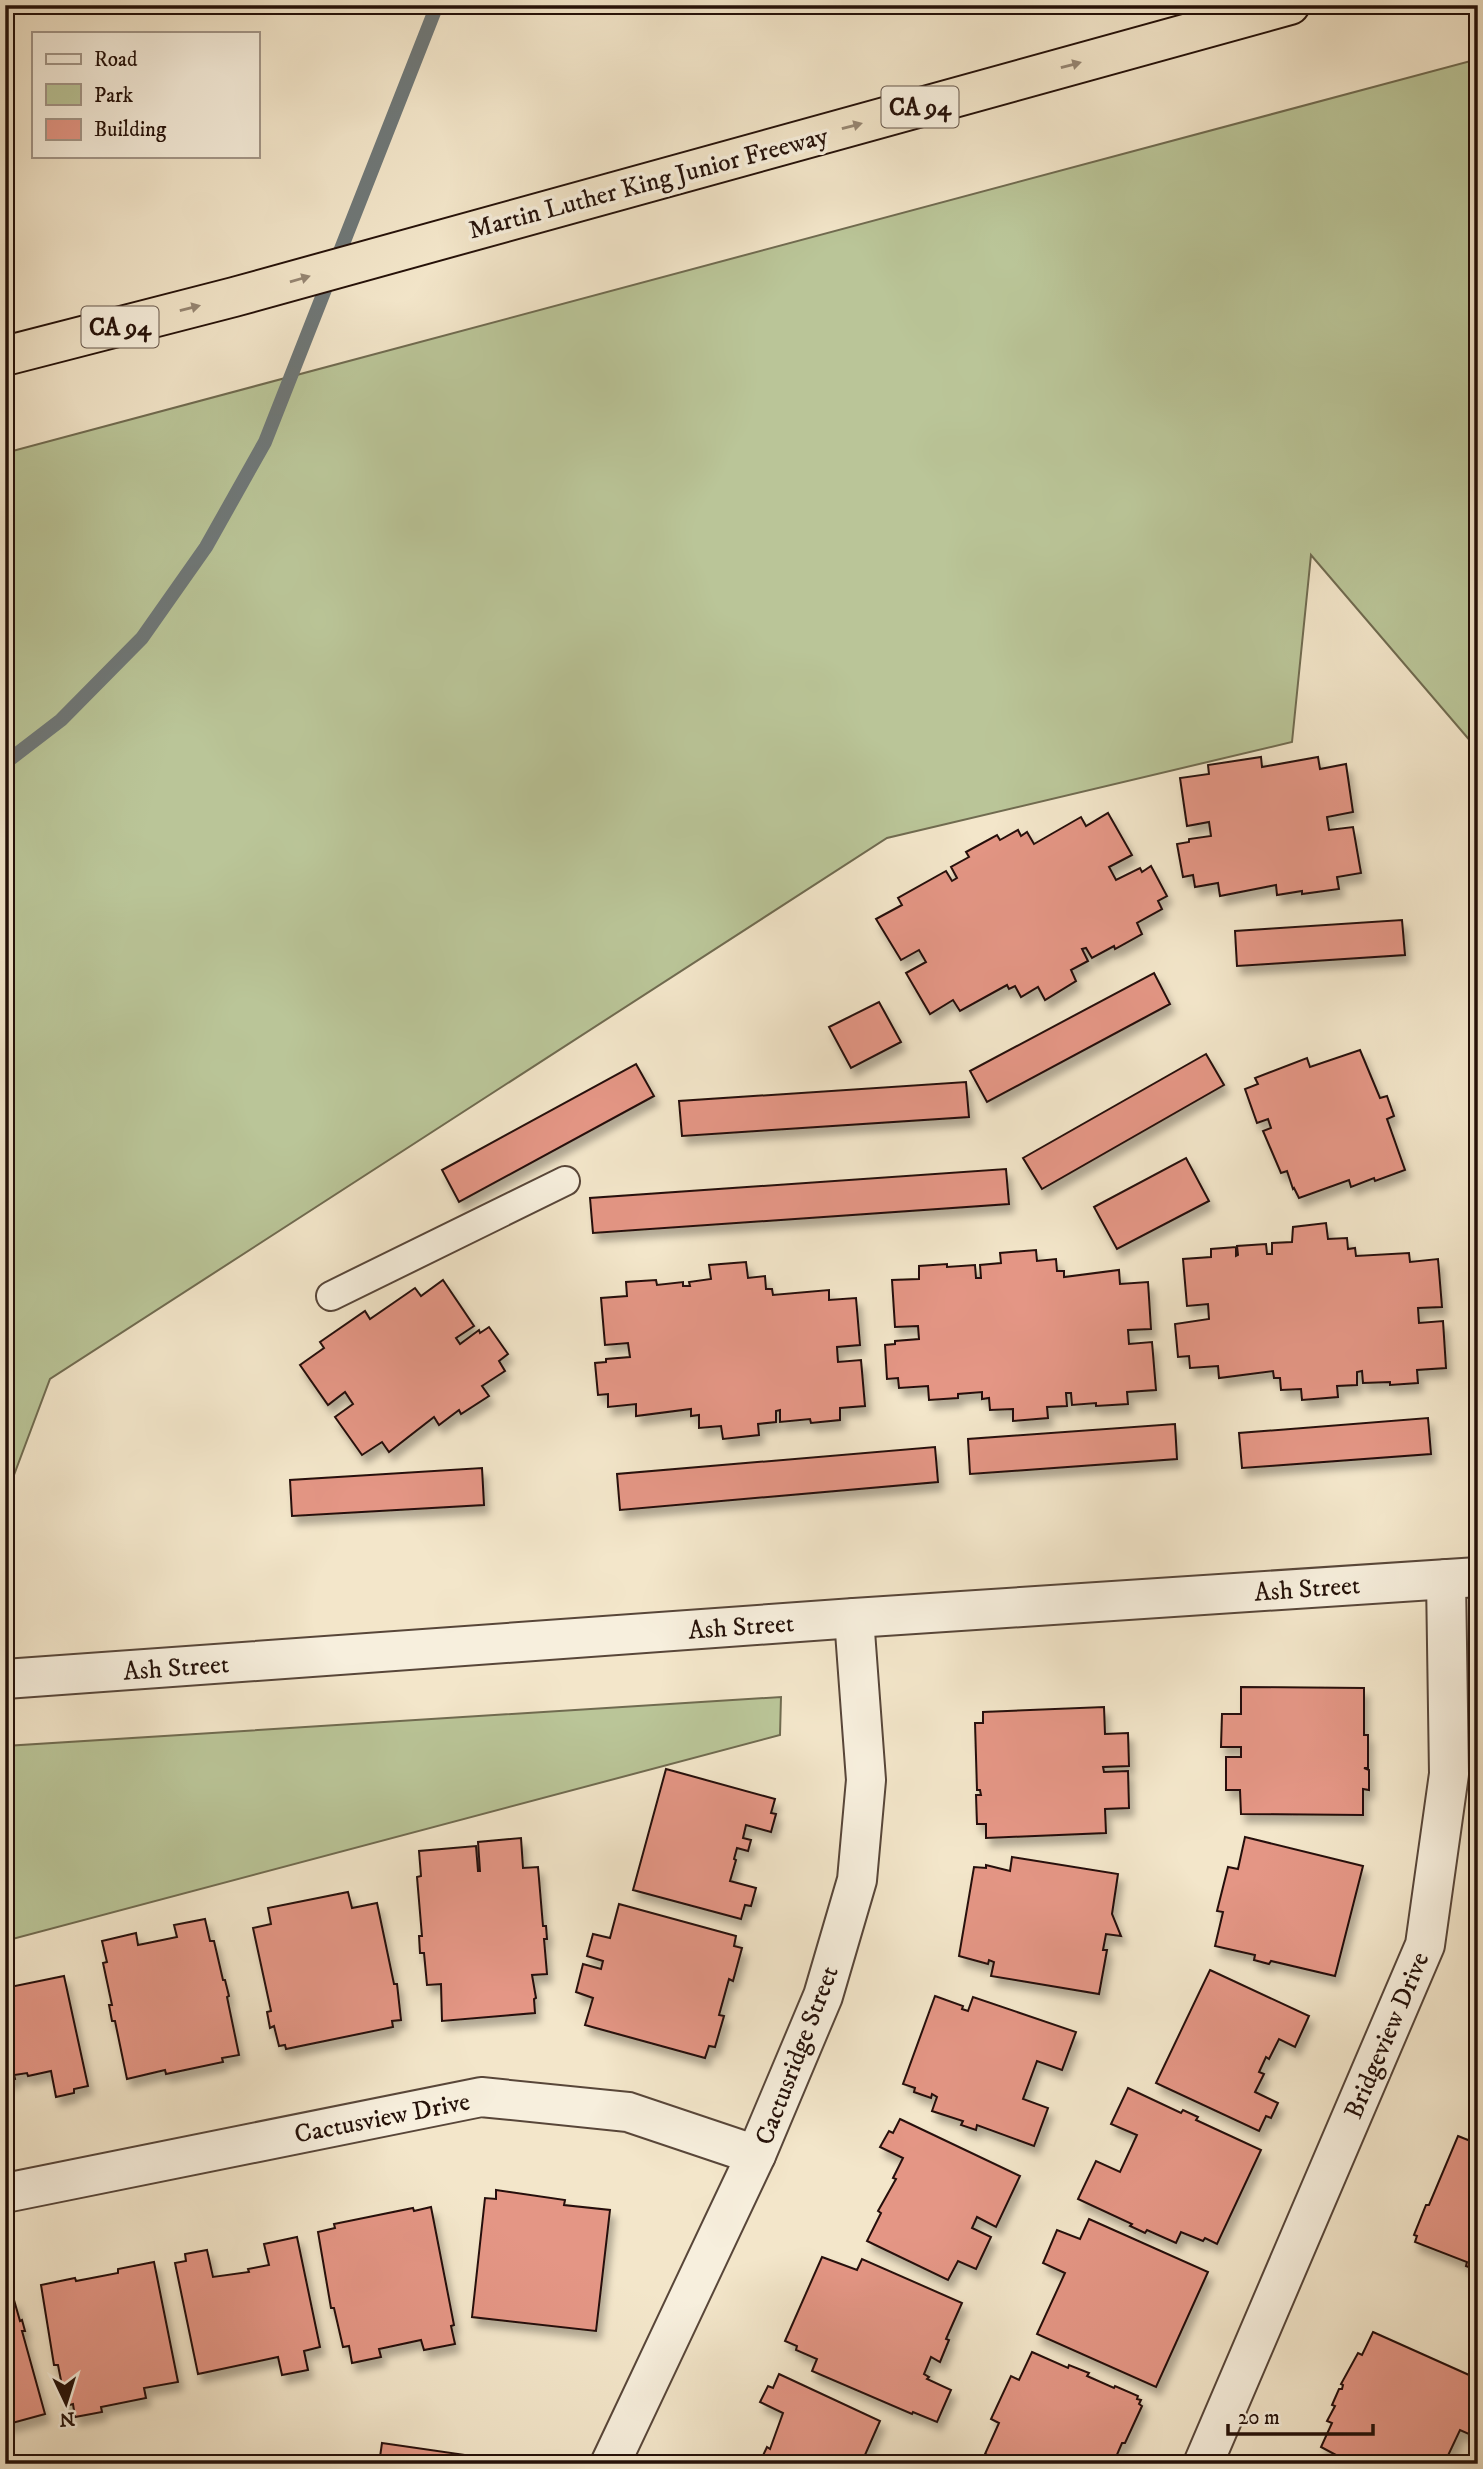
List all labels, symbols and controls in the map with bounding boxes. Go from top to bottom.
legend [32,32,259,158]
text: Road [94,47,138,73]
one-way arrow [1061,60,1082,70]
text: Park [94,83,134,109]
road number: CA 94 [881,86,958,128]
text: Building [94,117,167,143]
street label: Martin Luther King Junior Freeway [465,119,832,247]
one-way arrow [842,120,863,130]
one-way arrow [290,273,311,283]
one-way arrow [180,303,201,313]
road number: CA 94 [82,306,158,348]
street label: Ash Street [1253,1569,1361,1610]
street label: Ash Street [687,1607,795,1648]
street label: Ash Street [122,1648,230,1689]
street label: Bridgeview Drive [1337,1947,1437,2124]
street label: Cactusridge Street [748,1961,847,2150]
street label: Cactusview Drive [292,2085,473,2152]
north arrow [32,2368,102,2438]
scale bar [1228,2392,1373,2436]
text: 20 m [1238,2405,1280,2431]
text: N [58,2406,76,2431]

